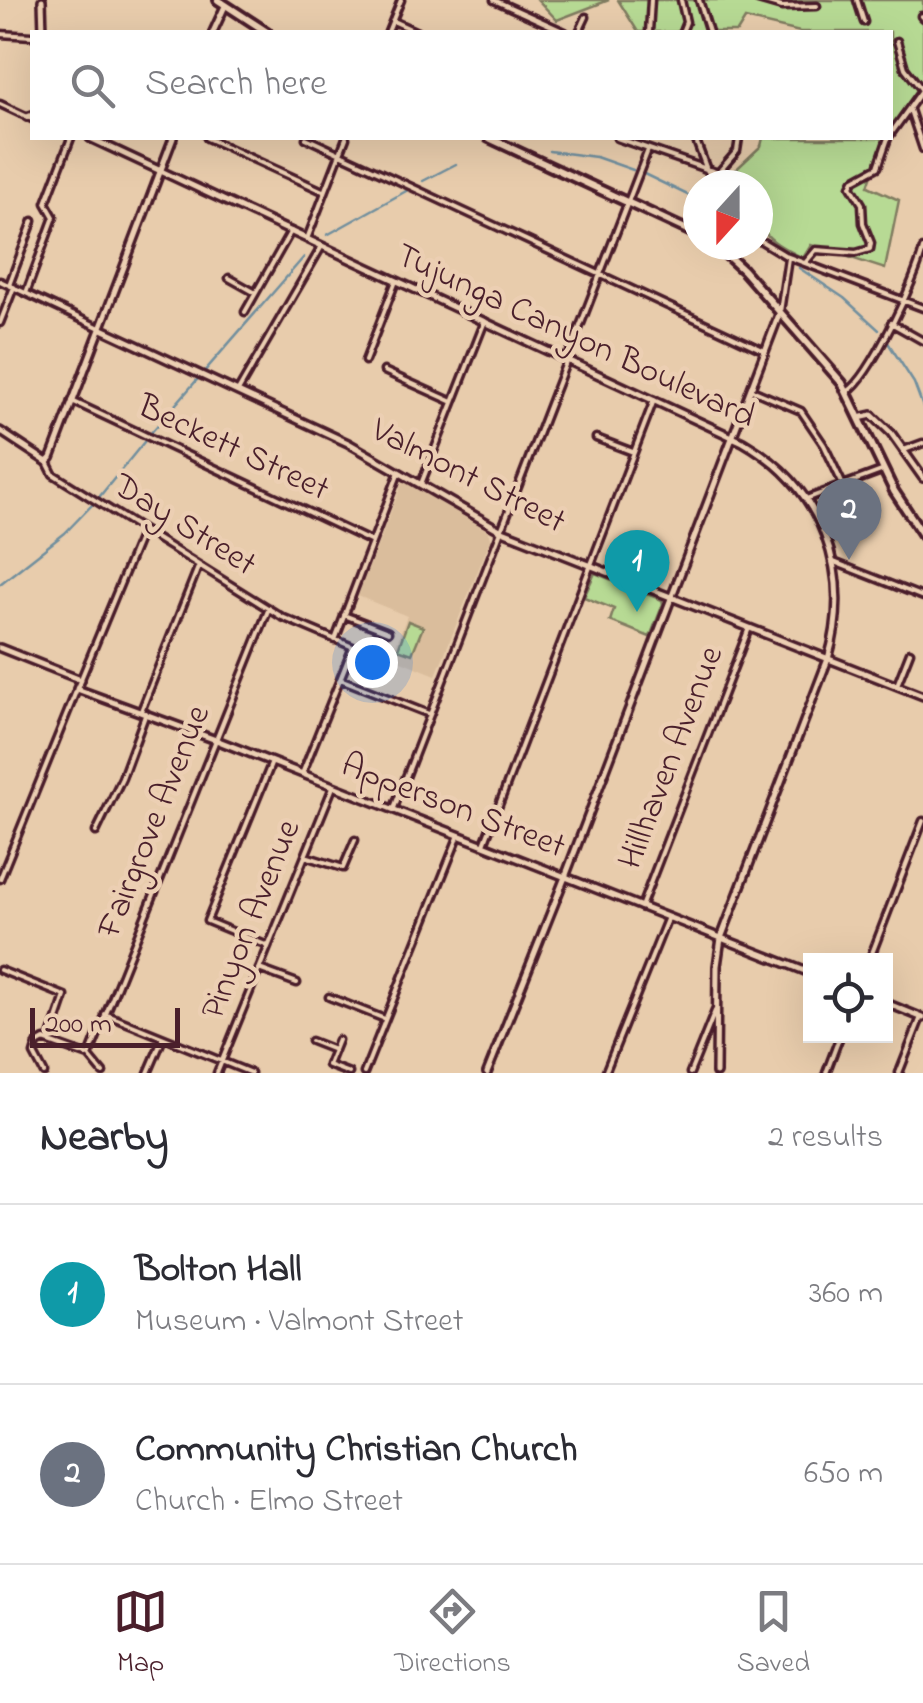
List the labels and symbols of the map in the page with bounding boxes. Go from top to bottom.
north arrow [683,170,773,260]
street label: Tujunga Canyon Boulevard [387,231,763,443]
street label: Beckett Street [128,382,337,516]
street label: Valmont Street [361,406,574,548]
street label: Day Street [101,461,266,590]
pin: 2 [816,478,882,560]
pin: 1 [604,530,670,612]
your location [347,637,398,688]
street label: Hillhaven Avenue [606,639,738,877]
street label: Fairgrove Avenue [85,698,225,947]
street label: Apperson Street [334,741,573,873]
street label: Pinyon Avenue [189,812,315,1027]
scale bar [30,1003,180,1048]

